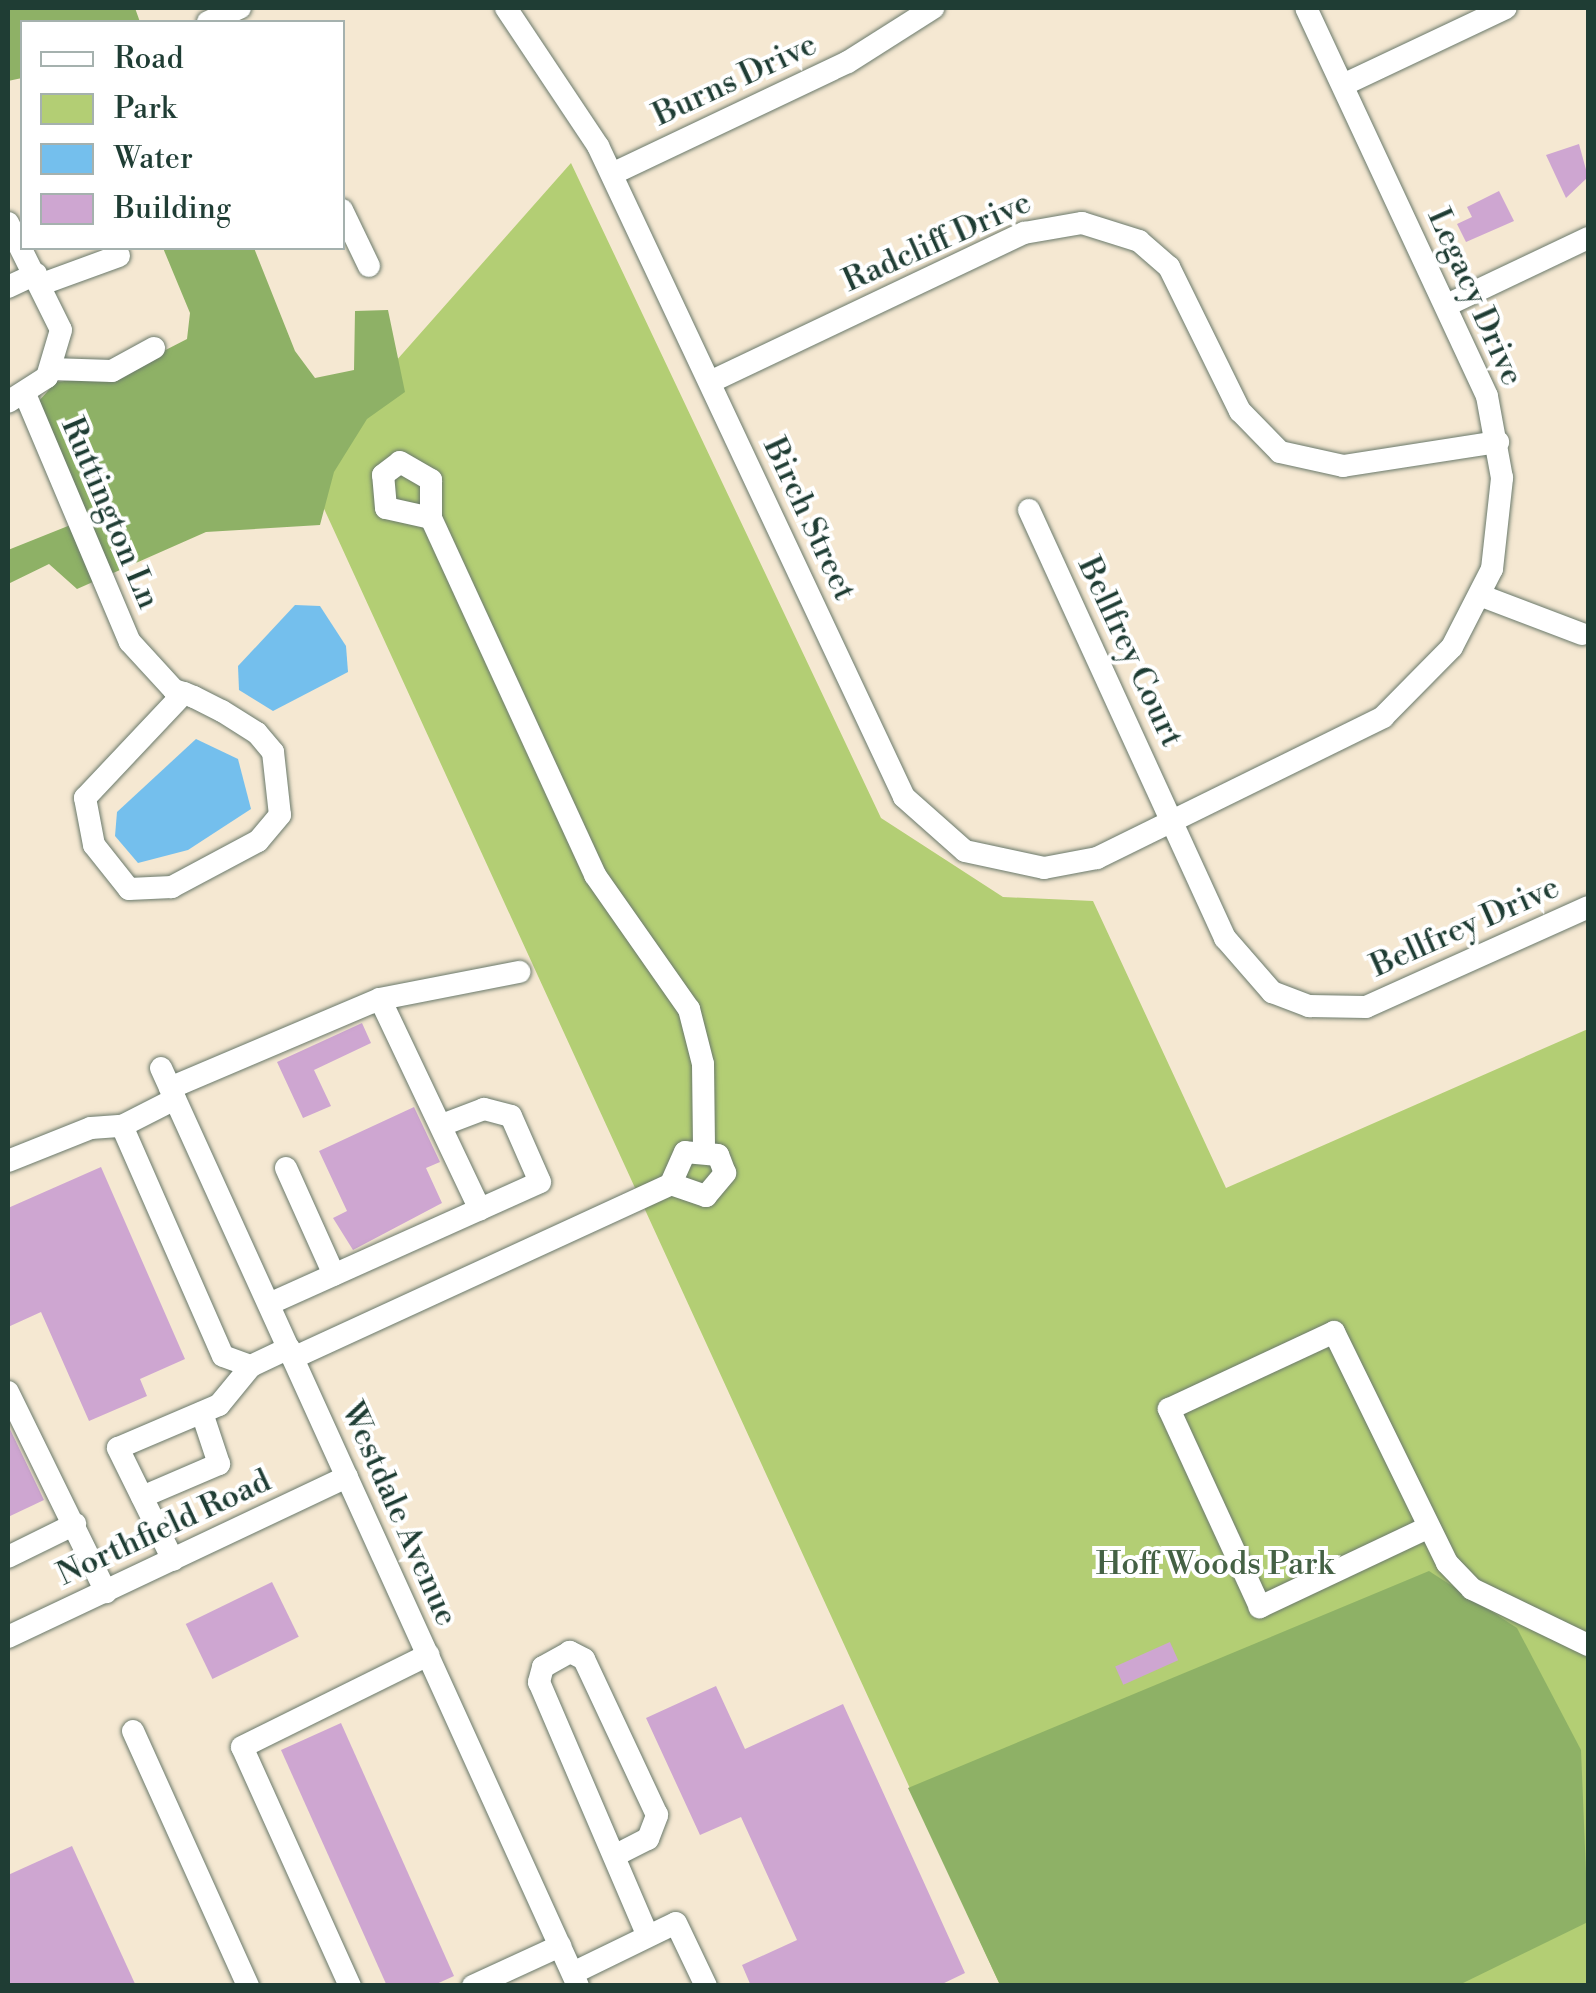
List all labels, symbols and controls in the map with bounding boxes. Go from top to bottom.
legend [20,20,345,250]
street label: Burns Drive [647,25,823,135]
text: Road [114,40,184,78]
text: Park [114,90,176,128]
text: Water [114,140,193,178]
street label: Radcliff Drive [837,183,1037,301]
text: Building [114,190,231,228]
street label: Legacy Drive [1419,202,1531,392]
street label: Ruttington Ln [52,412,168,614]
street label: Birch Street [755,432,863,606]
street label: Bellfrey Court [1069,551,1191,753]
street label: Bellfrey Drive [1365,868,1565,986]
street label: Westdale Avenue [332,1396,466,1632]
street label: Northfield Road [51,1462,277,1594]
park label: Hoff Woods Park [1096,1545,1334,1583]

